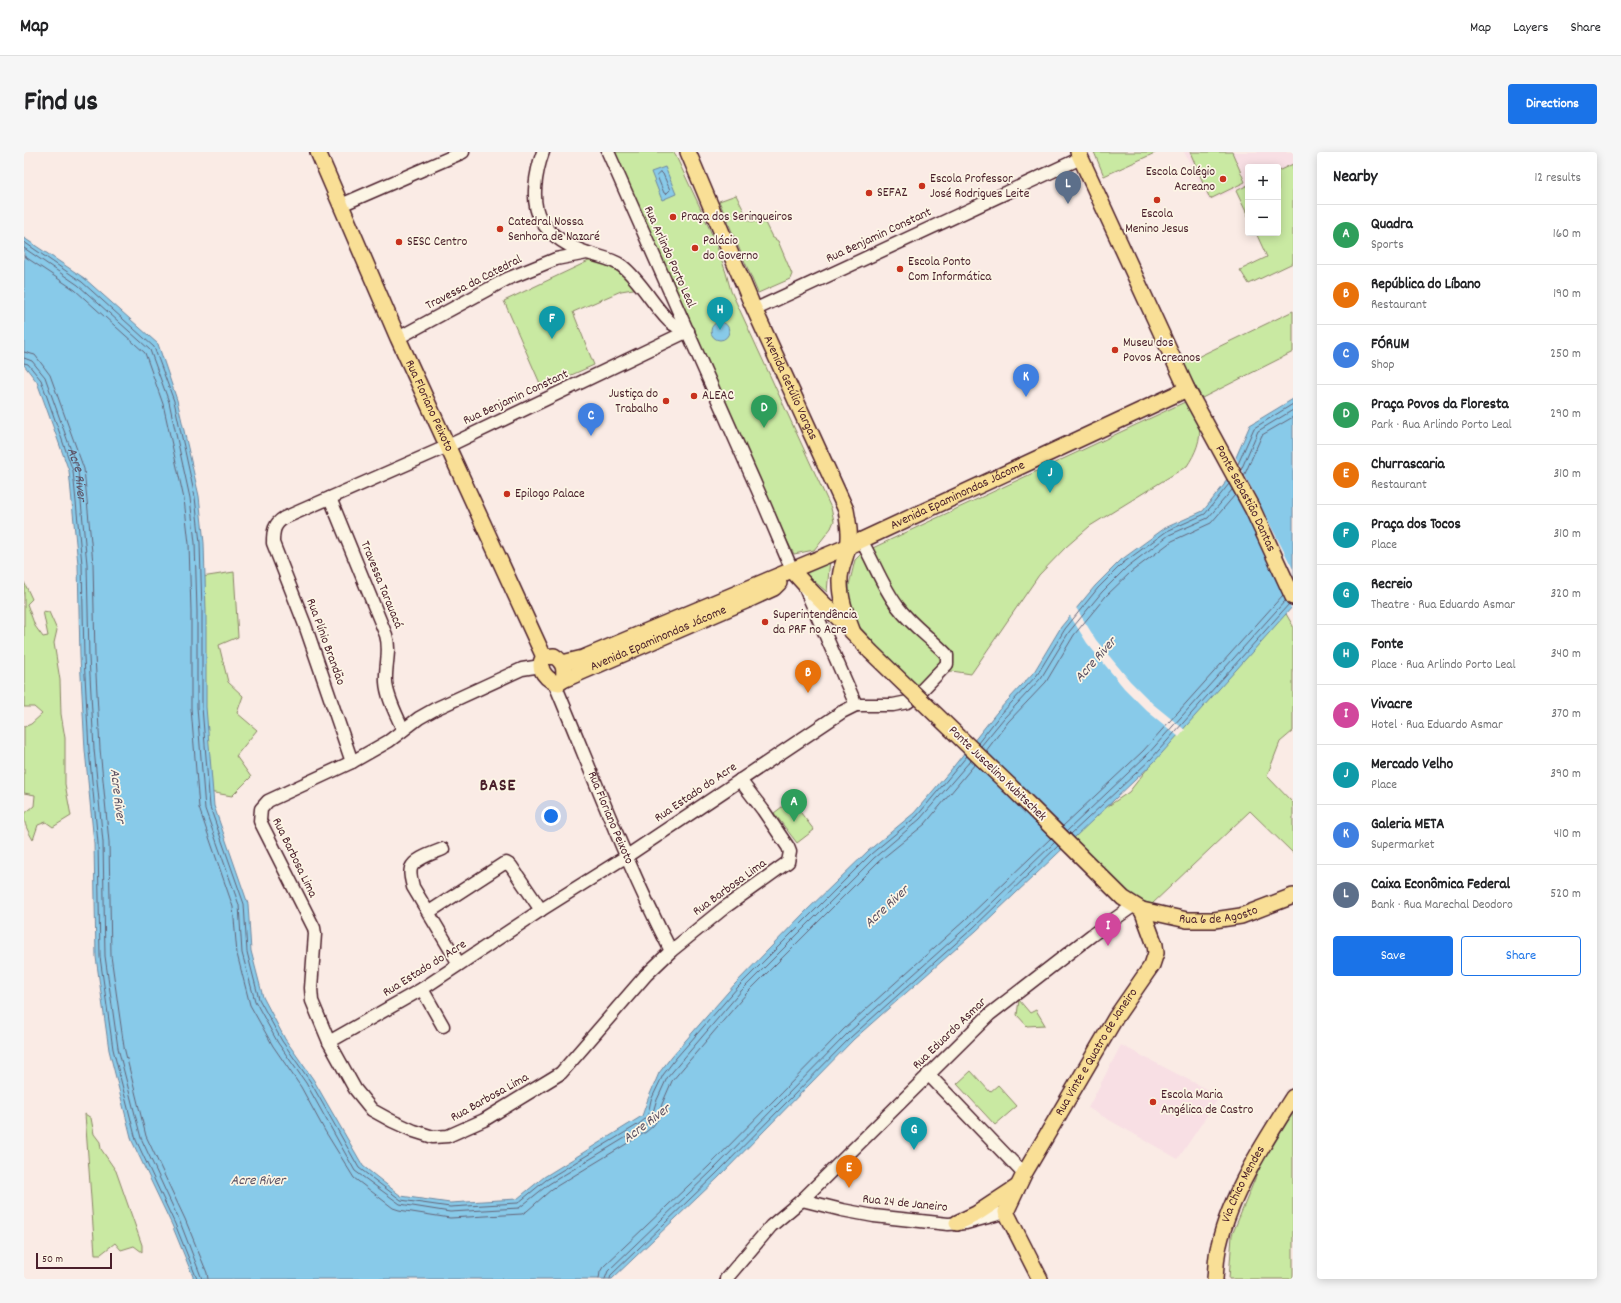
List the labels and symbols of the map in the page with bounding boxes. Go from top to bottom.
place label: Escola Colégio Acreano [1146,163,1215,197]
place label: Escola Professor José Rodrigues Leite [930,170,1030,204]
pin: L [1055,171,1081,204]
marker: Escola Colégio Acreano [1218,174,1228,184]
marker: Escola Professor José Rodrigues Leite [917,181,927,191]
place label: SEFAZ [877,184,908,203]
marker: SEFAZ [864,188,874,198]
marker: Escola Menino Jesus [1152,195,1162,205]
street label: Rua Arlindo Porto Leal [638,203,700,311]
street label: Rua Benjamin Constant [823,203,935,269]
place label: Escola Menino Jesus [1125,205,1189,239]
place label: Praça dos Seringueiros [681,208,793,227]
marker: Praça dos Seringueiros [668,212,678,222]
place label: Catedral Nossa Senhora de Nazaré [508,213,600,247]
marker: Catedral Nossa Senhora de Nazaré [495,224,505,234]
place label: Palácio do Governo [703,232,758,266]
place label: SESC Centro [407,233,468,252]
marker: SESC Centro [394,237,404,247]
marker: Palácio do Governo [690,243,700,253]
street label: Travessa da Catedral [423,251,525,315]
place label: Escola Ponto Com Informática [908,253,992,287]
marker: Escola Ponto Com Informática [895,264,905,274]
pin: H [707,297,733,330]
pin: F [539,306,565,339]
street label: Avenida Getúlio Vargas [758,332,822,443]
place label: Museu dos Povos Acreanos [1123,334,1201,368]
marker: Museu dos Povos Acreanos [1110,345,1120,355]
street label: Rua Floriano Peixoto [400,357,458,455]
pin: K [1013,364,1039,397]
street label: Rua Benjamin Constant [460,365,572,431]
place label: Justiça do Trabalho [609,385,658,419]
place label: ALEAC [702,387,734,406]
marker: ALEAC [689,391,699,401]
pin: D [751,395,777,428]
marker: Justiça do Trabalho [661,396,671,406]
pin: C [578,403,604,436]
street label: Ponte Sebastião Dantas [1210,442,1280,555]
water label: Acre River [61,445,91,504]
street label: Avenida Epaminondas Jácome [887,456,1028,535]
pin: J [1037,460,1063,493]
place label: Epilogo Palace [515,485,585,504]
marker: Epilogo Palace [502,489,512,499]
street label: Travessa Tarauacá [355,538,407,632]
street label: Rua Plínio Brandão [301,596,350,688]
street label: Avenida Epaminondas Jácome [587,601,730,677]
place label: Superintendência da PRF no Acre [773,606,858,640]
marker: Superintendência da PRF no Acre [760,617,770,627]
water label: Acre River [1070,632,1123,687]
pin: B [795,660,821,693]
street label: Ponte Juscelino Kubitschek [944,722,1050,826]
street label: Rua Estado do Acre [651,758,741,828]
water label: Acre River [104,768,130,826]
street label: Rua Floriano Peixoto [582,768,638,867]
district label: BASE [480,775,516,799]
pin: A [781,789,807,822]
your location [541,806,561,826]
street label: Rua Barbosa Lima [266,815,322,902]
street label: Rua Barbosa Lima [689,854,771,921]
water label: Acre River [860,880,915,933]
street label: Rua 6 de Agosto [1177,901,1261,930]
pin: I [1095,913,1121,946]
street label: Rua Estado do Acre [379,935,471,1002]
street label: Rua Vinte e Quatro de Janeiro [1051,984,1143,1119]
street label: Rua Eduardo Asmar [909,993,992,1074]
street label: Rua Barbosa Lima [447,1068,533,1127]
place label: Escola Maria Angélica de Castro [1161,1086,1254,1120]
marker: Escola Maria Angélica de Castro [1148,1097,1158,1107]
water label: Acre River [619,1099,676,1148]
pin: G [901,1117,927,1150]
street label: Via Chico Mendes [1217,1142,1270,1225]
pin: E [836,1155,862,1188]
water label: Acre River [231,1171,287,1191]
street label: Rua 24 de Janeiro [862,1190,949,1218]
scale bar [36,1251,112,1270]

